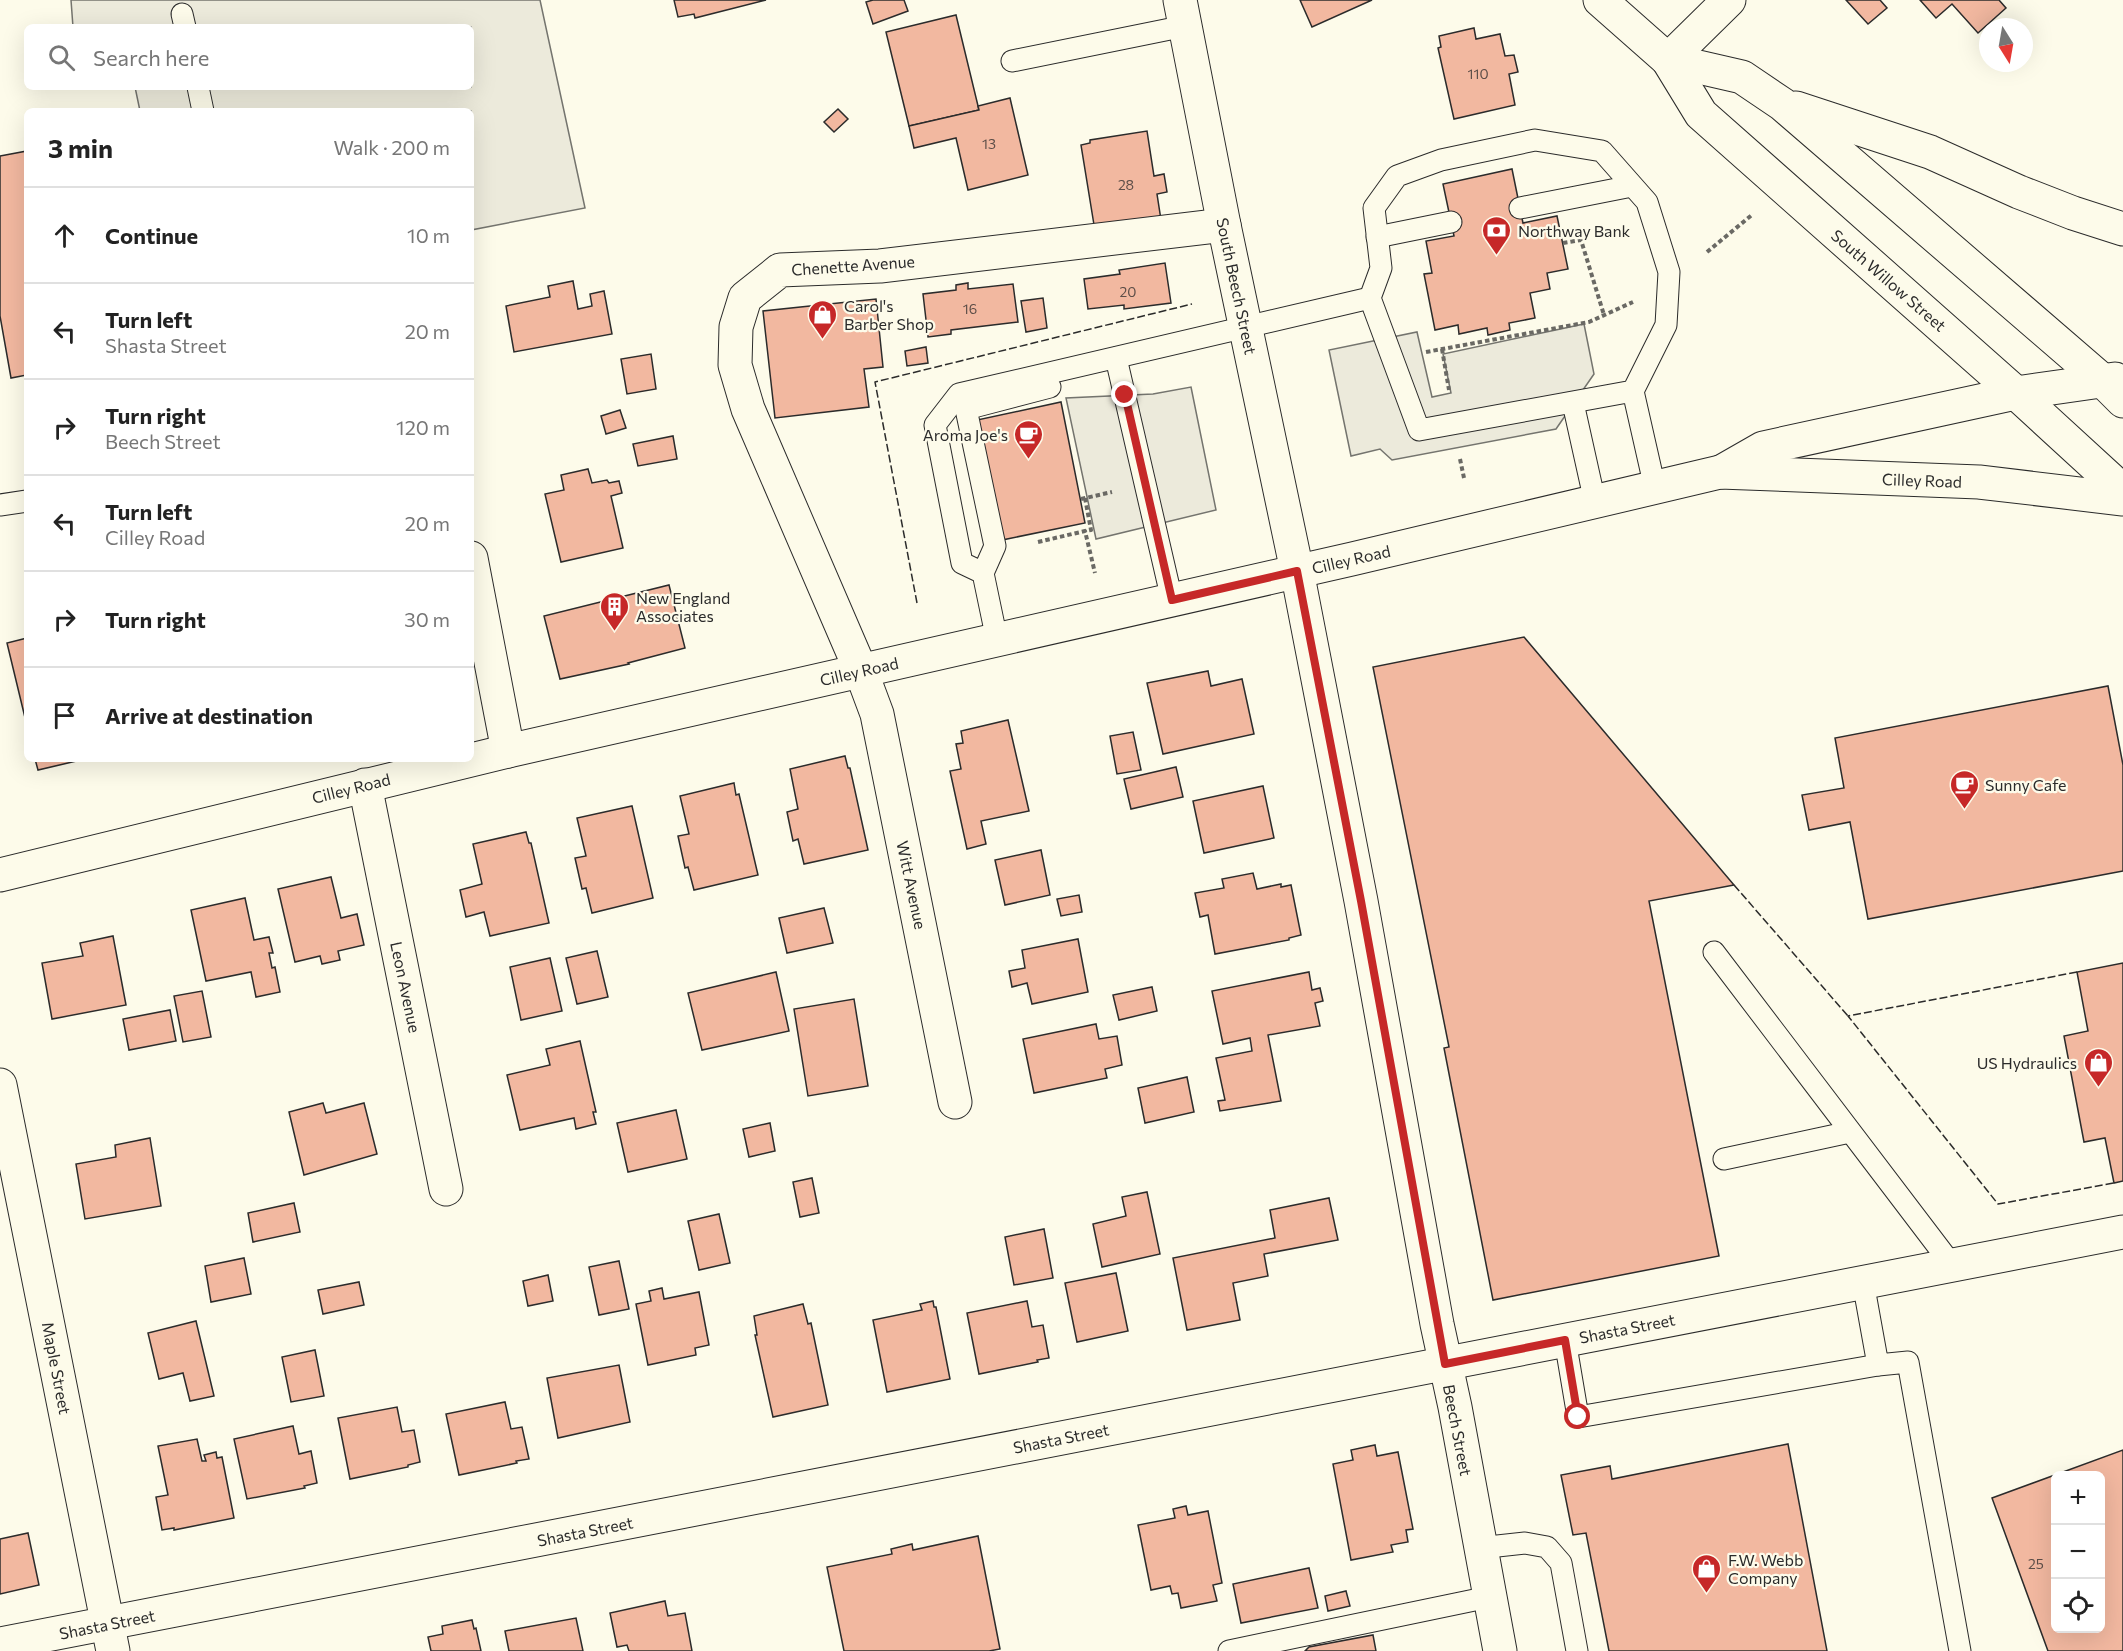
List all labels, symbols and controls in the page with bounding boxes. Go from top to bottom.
north arrow [1979,18,2033,72]
search box [24,24,474,90]
icon: search [45,41,78,74]
text: Search here [93,44,209,71]
house number: 110 [1467,65,1489,82]
text: 3 min [48,132,113,163]
text: Walk · 200 m [333,135,450,159]
house number: 13 [982,135,996,152]
house number: 28 [1118,176,1134,193]
bank icon: Northway Bank [1481,214,1513,256]
street label: South Beech Street [1213,216,1261,357]
icon: ahead [48,219,81,252]
place label: Northway Bank [1518,221,1631,240]
text: Continue [105,222,198,249]
text: 10 m [407,223,450,247]
street label: South Willow Street [1828,225,1951,335]
street label: Chenette Avenue [791,251,915,279]
house number: 20 [1120,283,1136,300]
place label: Carol's Barber Shop [844,296,934,333]
shop icon: Carol's Barber Shop [807,298,839,340]
house number: 16 [963,300,977,317]
text: Turn left [105,306,192,333]
icon: left [48,315,81,348]
text: 20 m [405,319,450,343]
text: Shasta Street [105,333,227,357]
route end [1111,381,1137,407]
text: Turn right [105,402,206,429]
icon: right [48,411,81,444]
text: 120 m [396,415,450,439]
cafe icon: Aroma Joe's [1013,418,1045,460]
place label: Aroma Joe's [923,425,1008,444]
text: Beech Street [105,429,221,453]
street label: Cilley Road [1882,469,1962,491]
text: Turn left [105,498,192,525]
icon: left [48,507,81,540]
text: 20 m [405,511,450,535]
text: Cilley Road [105,525,205,549]
street label: Cilley Road [1310,541,1392,577]
place label: New England Associates [636,588,730,625]
building icon: New England Associates [599,590,631,632]
icon: right [48,603,81,636]
text: Turn right [105,606,206,633]
text: 30 m [404,607,450,631]
street label: Cilley Road [818,653,900,689]
icon: arrive [48,699,81,732]
text: Arrive at destination [105,702,313,729]
cafe icon: Sunny Cafe [1948,768,1980,810]
street label: Cilley Road [310,769,392,807]
place label: Sunny Cafe [1985,775,2067,794]
street label: Witt Avenue [893,839,931,931]
street label: Leon Avenue [387,940,425,1034]
shop icon: US Hydraulics [2082,1046,2114,1088]
place label: US Hydraulics [1977,1053,2077,1072]
street label: Shasta Street [1577,1309,1677,1347]
street label: Maple Street [39,1320,75,1416]
street label: Beech Street [1440,1383,1476,1478]
route start [1564,1403,1590,1429]
street label: Shasta Street [1011,1419,1111,1457]
map controls [2051,1471,2105,1633]
button: + [2051,1471,2105,1525]
street label: Shasta Street [535,1512,635,1550]
button: − [2051,1525,2105,1579]
place label: F.W. Webb Company [1728,1550,1803,1587]
shop icon: F.W. Webb Company [1691,1552,1723,1594]
house number: 25 [2028,1555,2044,1572]
button: locate [2051,1579,2105,1633]
street label: Shasta Street [57,1605,157,1643]

